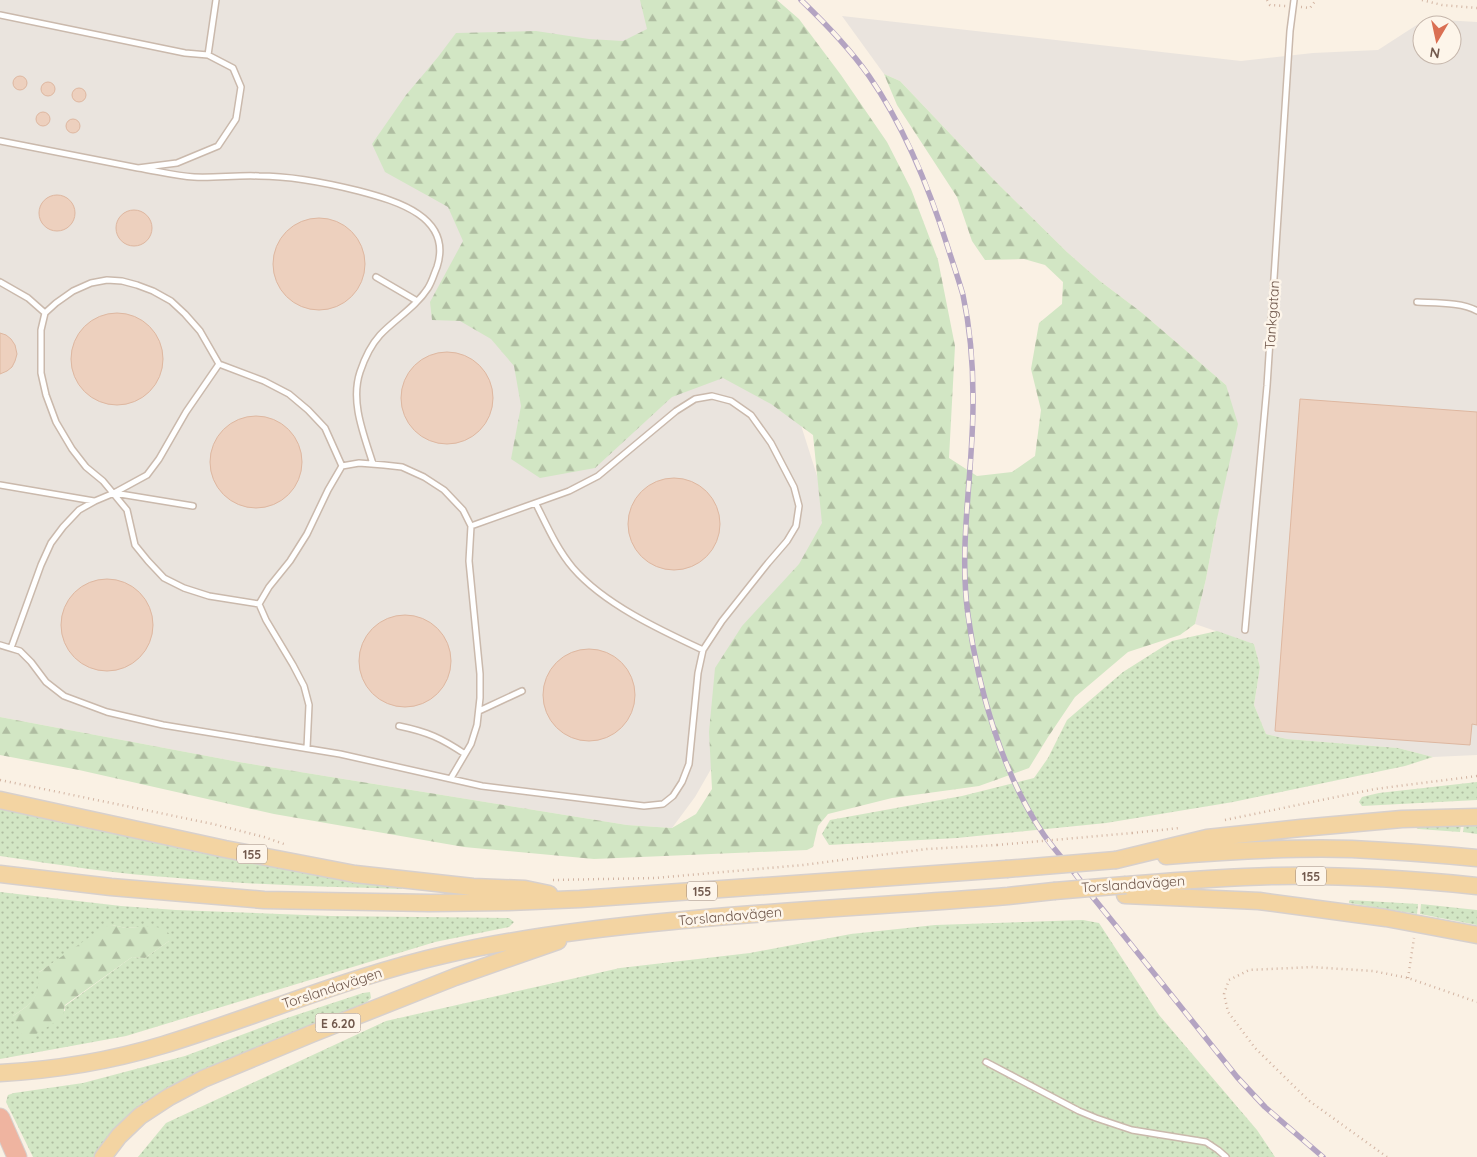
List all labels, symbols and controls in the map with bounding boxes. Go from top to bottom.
north arrow [1412,15,1462,65]
text: N [1428,43,1441,63]
street label: Tankgatan [1261,280,1283,350]
road number: 155 [237,844,267,864]
road number: 155 [1296,866,1326,886]
street label: Torslandavägen [1080,871,1186,897]
road number: 155 [687,881,717,900]
street label: Torslandavägen [677,902,783,930]
street label: Torslandavägen [280,963,384,1013]
road number: E 6.20 [316,1014,360,1032]

